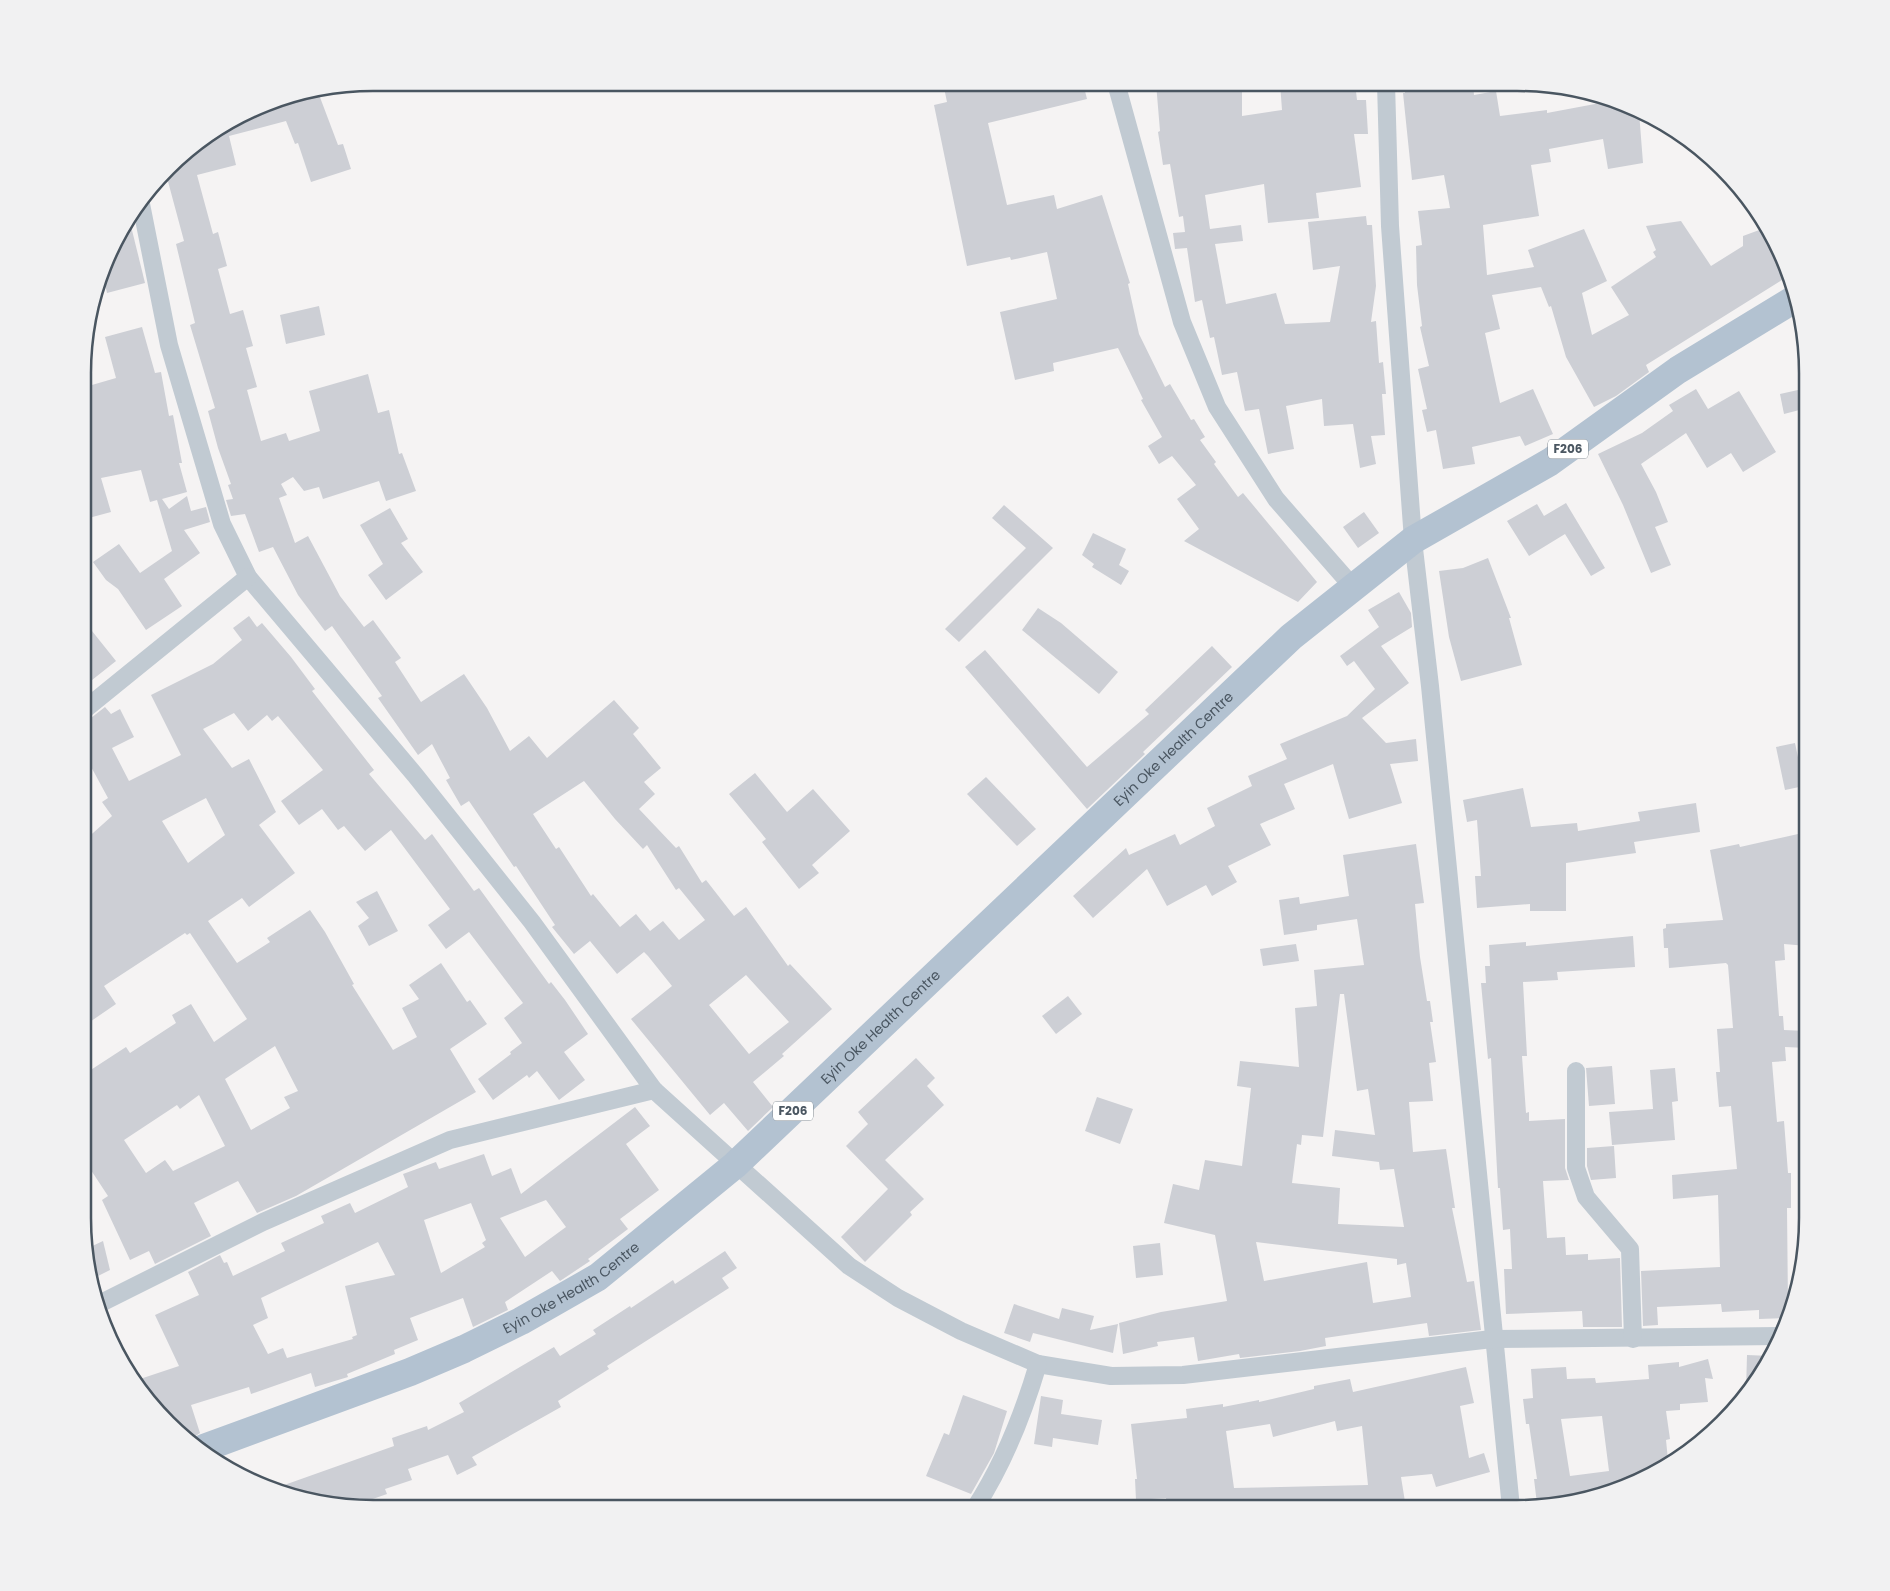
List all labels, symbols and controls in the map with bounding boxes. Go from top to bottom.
road number: F206 [1548,439,1588,458]
street label: Eyin Oke Health Centre [1109,687,1238,811]
street label: Eyin Oke Health Centre [816,965,945,1089]
road number: F206 [773,1102,813,1120]
street label: Eyin Oke Health Centre [499,1237,644,1338]

